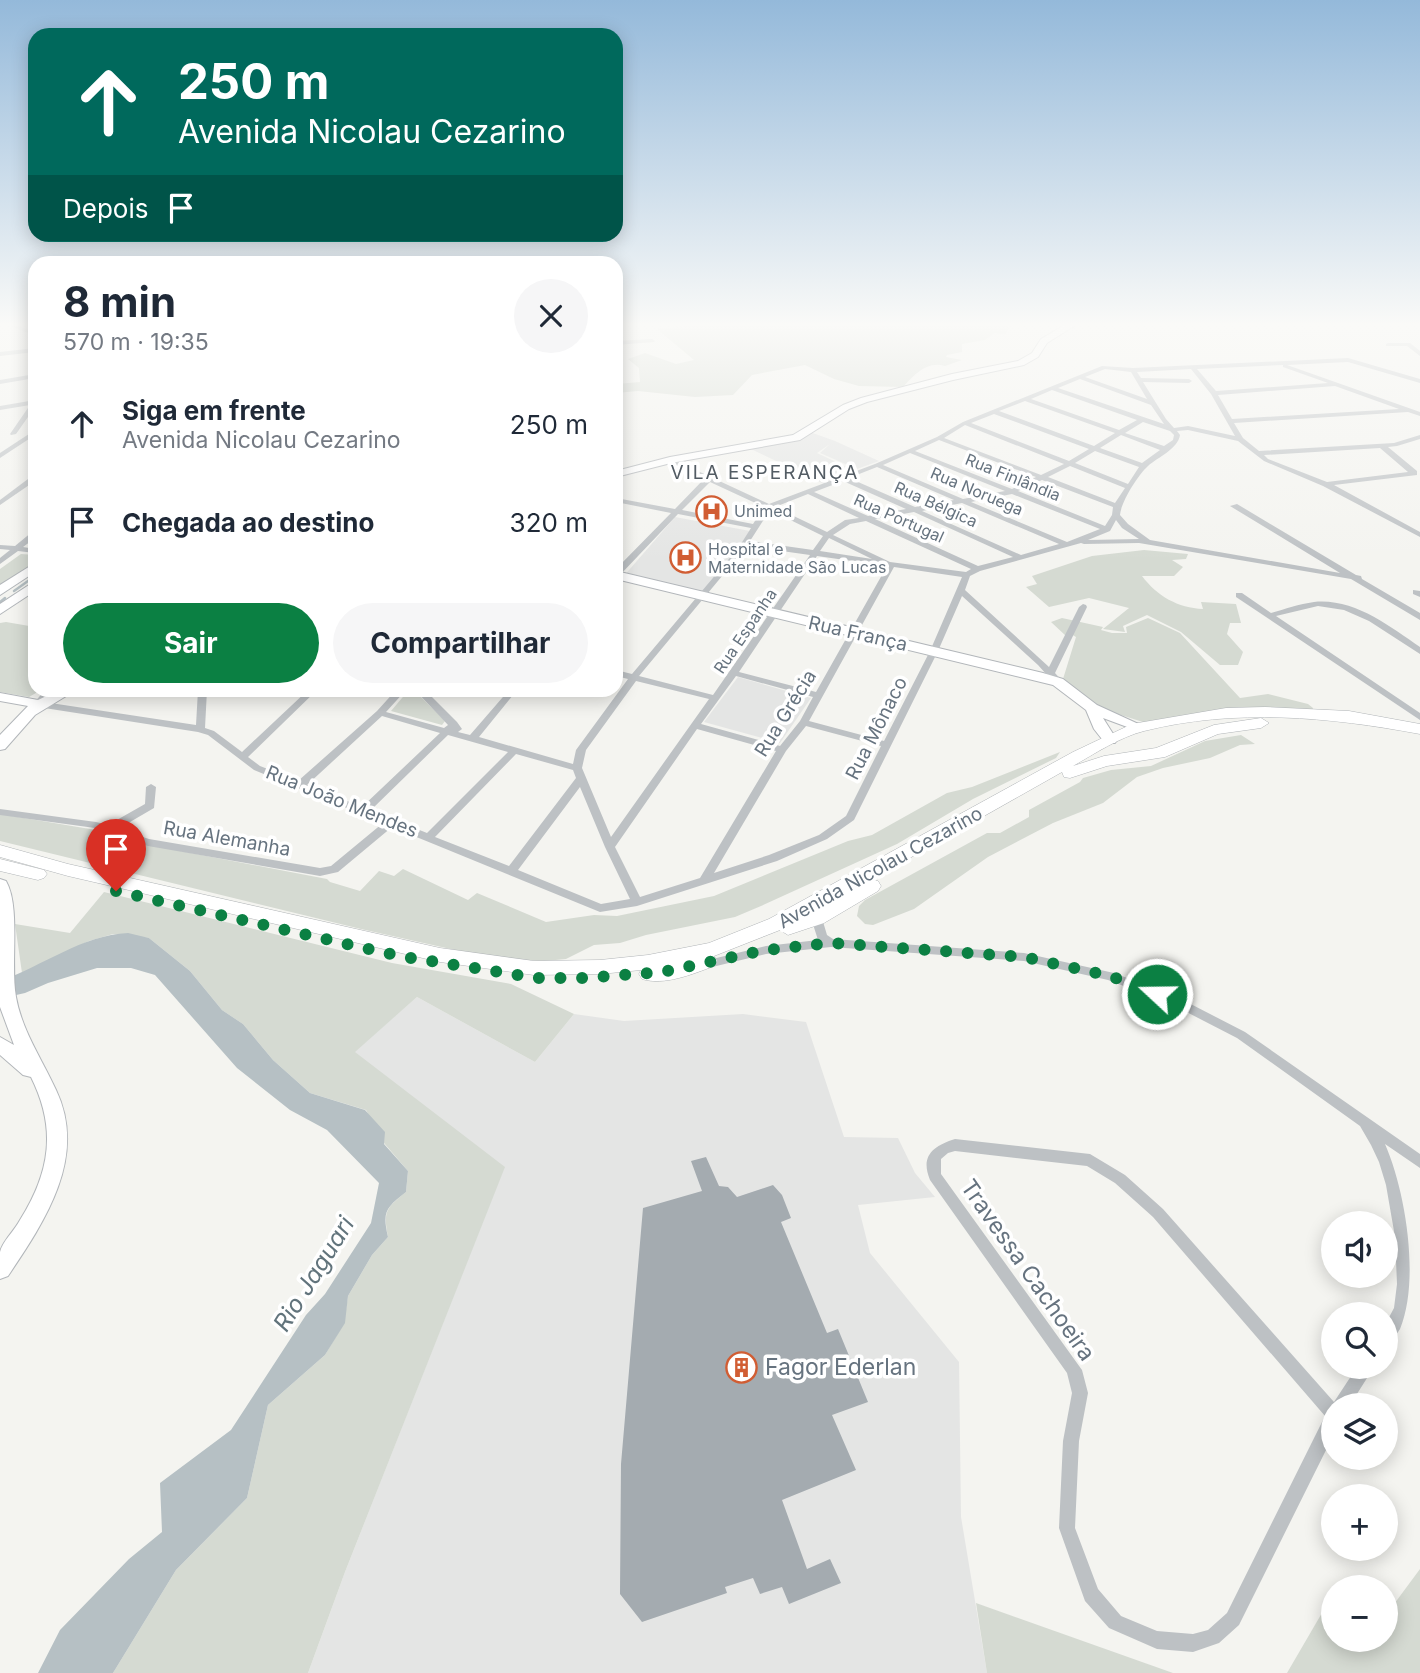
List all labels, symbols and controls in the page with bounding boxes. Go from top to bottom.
text: 250 m [178,52,330,111]
icon: ahead [63,56,154,147]
text: Avenida Nicolau Cezarino [178,112,566,151]
icon: arrive [162,189,200,227]
text: Depois [63,193,148,224]
text: 8 min [63,276,176,327]
button: close [514,279,588,353]
text: 570 m · 19:35 [63,328,209,356]
text: Siga em frente [122,395,306,426]
icon: ahead [63,405,101,443]
text: 250 m [510,409,588,440]
text: Avenida Nicolau Cezarino [122,426,401,454]
street label: Rua Finlândia [962,449,1064,505]
district label: VILA ESPERANÇA [671,461,859,484]
street label: Rua Noruega [928,463,1026,519]
street label: Rua Bélgica [891,477,981,531]
street label: Rua Portugal [851,489,947,547]
hospital icon: Unimed [694,494,728,528]
place label: Unimed [734,501,792,521]
icon: arrive [63,503,101,541]
text: Chegada ao destino [122,507,374,538]
text: 320 m [510,507,588,538]
place label: Hospital e Maternidade São Lucas [708,539,886,577]
hospital icon: Hospital e Maternidade São Lucas [668,541,702,575]
street label: Rua Espanha [709,585,781,677]
button: Sair [63,603,319,683]
button: Compartilhar [333,603,588,683]
street label: Rua França [806,611,910,656]
street label: Rua Grécia [750,666,821,761]
street label: Rua Mônaco [841,673,912,783]
street label: Rua João Mendes [263,761,421,842]
street label: Avenida Nicolau Cezarino [774,802,986,933]
street label: Rua Alemanha [162,816,292,861]
pin [86,819,146,891]
icon: arrive [97,830,135,868]
position arrow [1120,957,1194,1031]
street label: Travessa Cachoeira [955,1174,1101,1366]
water label: Rio Jaguari [267,1210,361,1336]
map controls [1321,1211,1398,1652]
button: sound [1321,1211,1398,1288]
button: search [1321,1302,1398,1379]
building icon: Fagor Ederlan [725,1350,759,1384]
place label: Fagor Ederlan [765,1353,916,1381]
button: layers [1321,1393,1398,1470]
button: + [1321,1484,1398,1561]
button: − [1321,1575,1398,1652]

